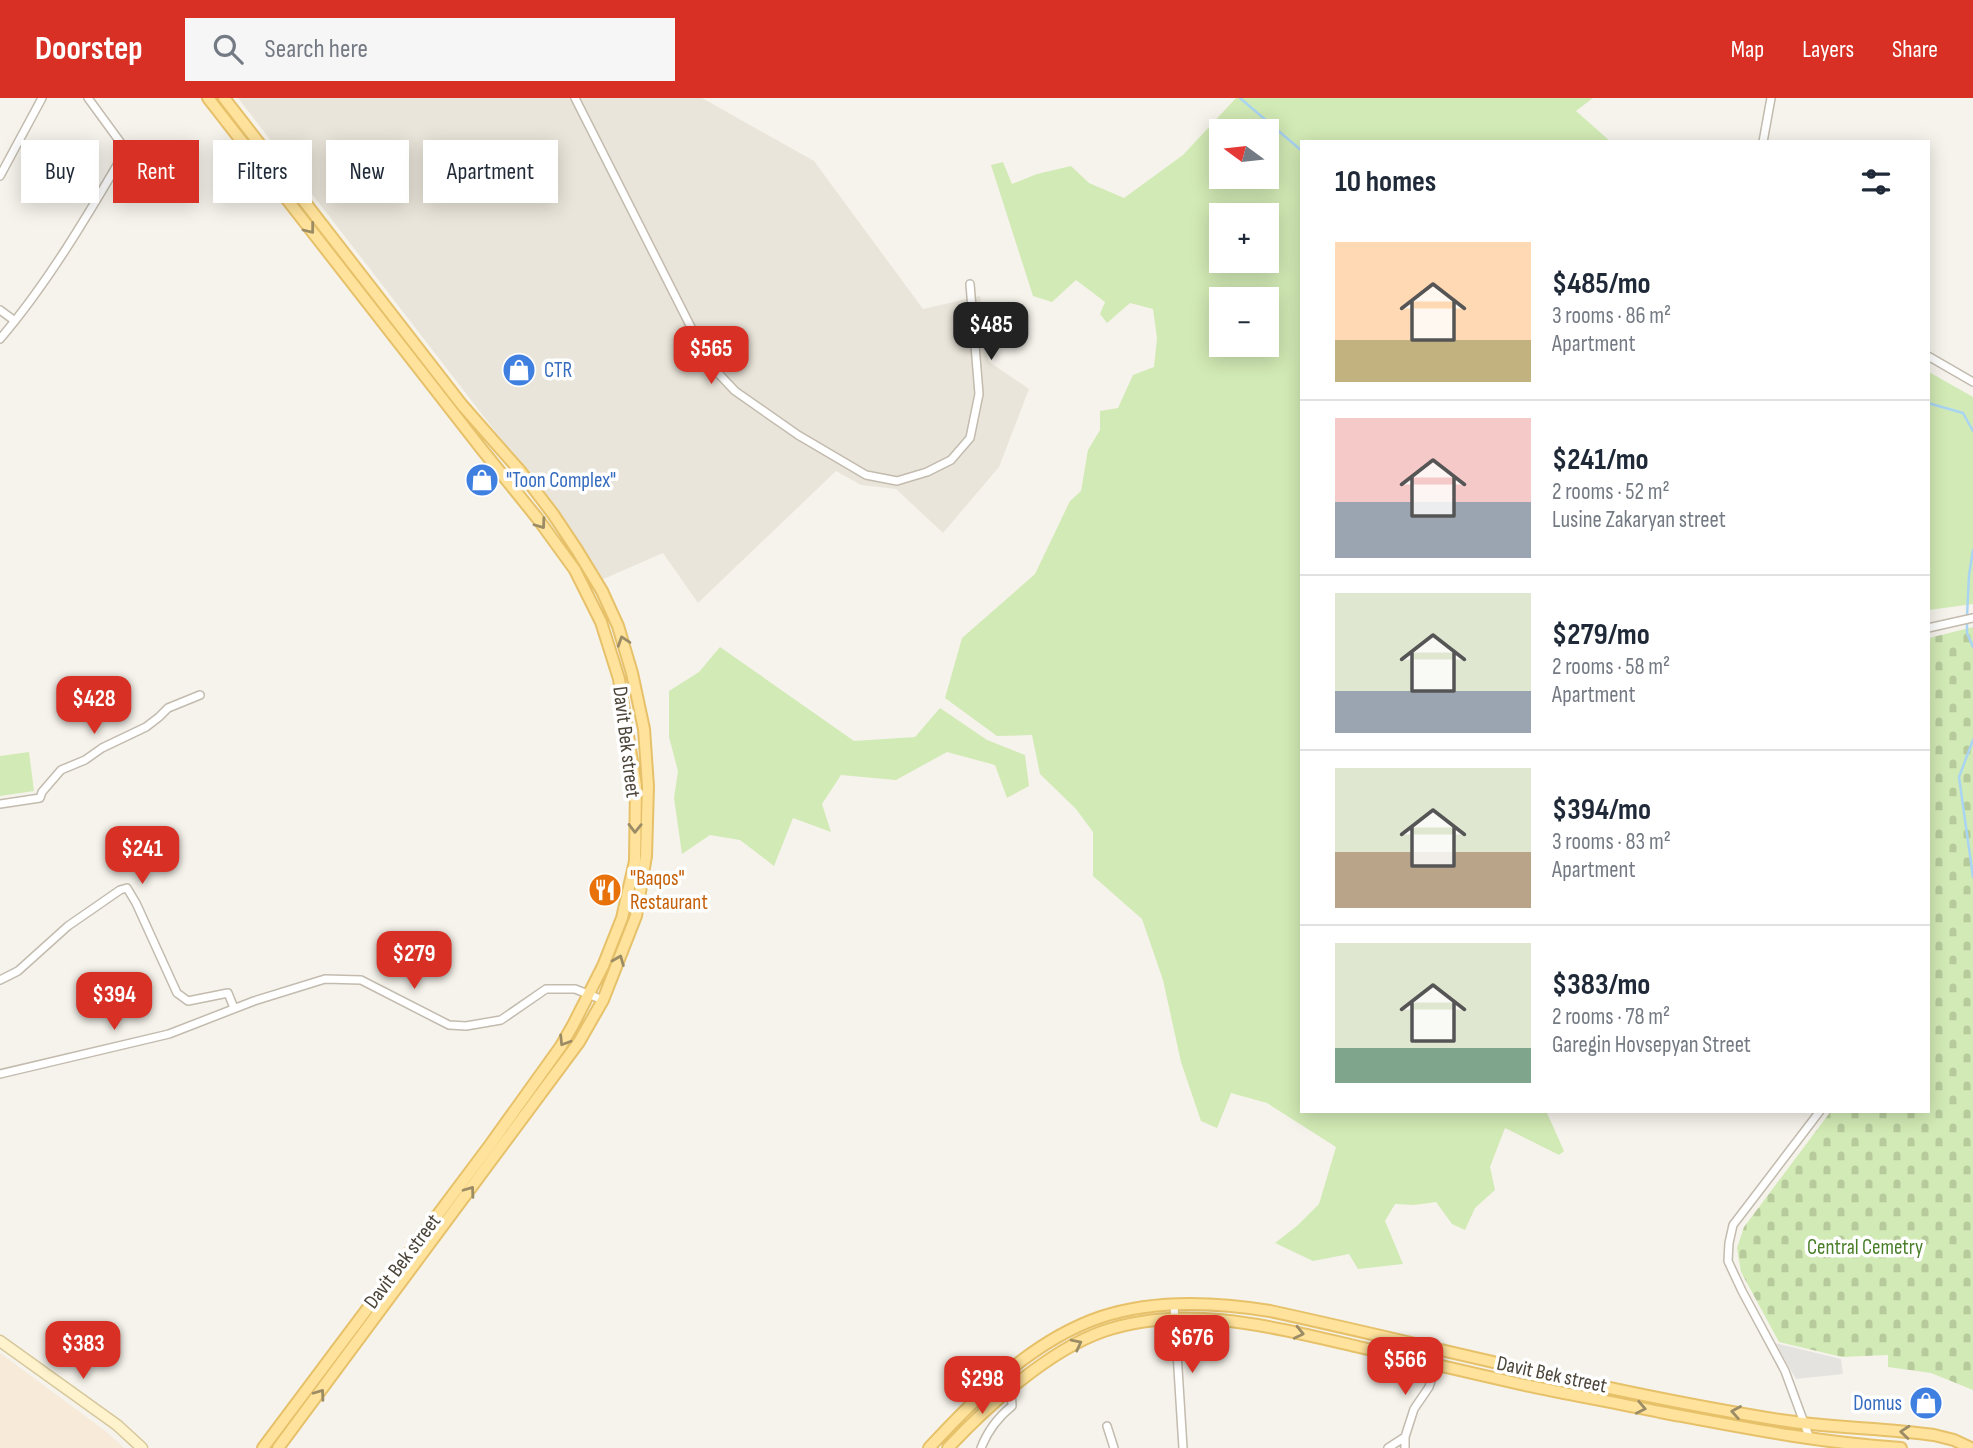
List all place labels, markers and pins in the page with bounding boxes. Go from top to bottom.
pin: $485 [950,302,1032,362]
pin: $565 [670,327,752,386]
shop icon: CTR [500,351,538,389]
place label: CTR [544,358,573,383]
shop icon: "Toon Complex" [463,461,501,499]
place label: "Toon Complex" [506,468,616,493]
pin: $428 [53,676,135,736]
pin: $241 [101,826,183,886]
place label: "Baqos" Restaurant [630,866,708,915]
restaurant icon: "Baqos" Restaurant [586,871,624,909]
pin: $279 [373,932,455,991]
pin: $394 [73,972,155,1032]
pin: $676 [1151,1316,1233,1375]
pin: $383 [42,1322,124,1381]
pin: $566 [1364,1338,1446,1397]
pin: $298 [941,1356,1023,1416]
shop icon: Domus [1907,1384,1945,1422]
place label: Domus [1853,1391,1902,1416]

